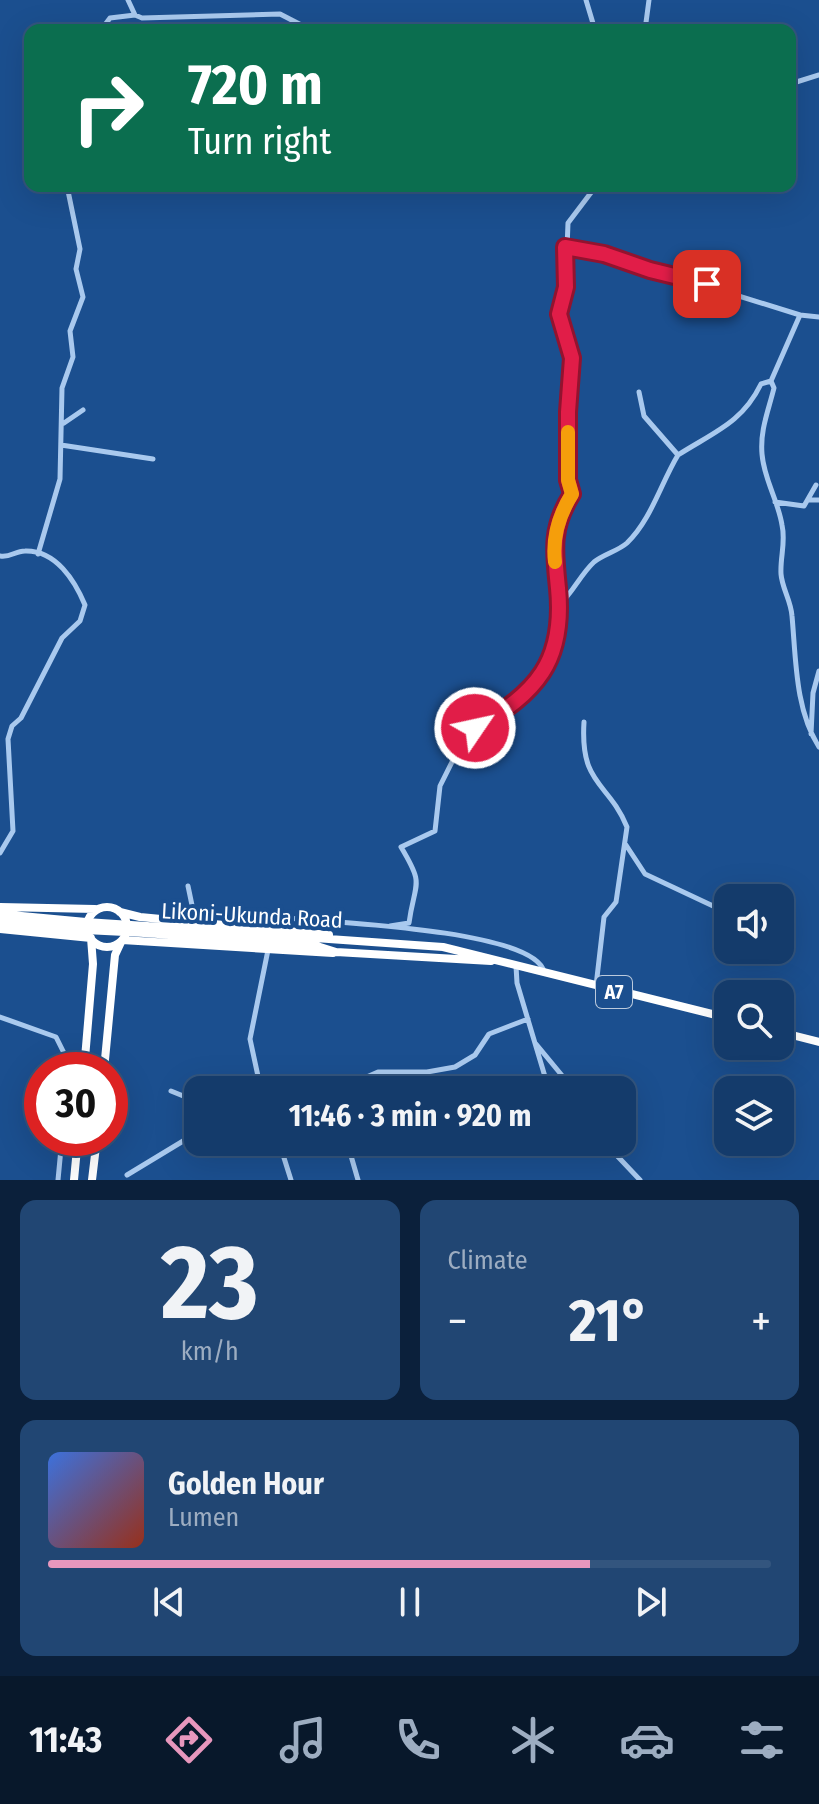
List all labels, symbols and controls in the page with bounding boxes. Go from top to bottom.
text: 720 m [188,52,323,119]
icon: right [56,56,160,160]
text: Turn right [188,120,331,164]
pin [673,250,741,318]
icon: arrive [685,262,729,306]
position arrow [433,686,517,770]
map controls [714,884,794,1156]
button: sound [714,884,794,964]
street label: Likoni-Ukunda Road [161,897,343,934]
road number: A7 [596,976,632,1008]
button: search [714,980,794,1060]
speed limit sign: 30 [24,1052,128,1156]
button: layers [714,1076,794,1156]
text: 11:46 · 3 min · 920 m [289,1098,531,1134]
text: 23 [161,1221,258,1346]
text: Climate [448,1245,528,1276]
text: 21° [569,1285,649,1357]
text: − [448,1295,467,1348]
text: + [751,1295,771,1348]
text: km/h [181,1336,239,1367]
text: Golden Hour [168,1466,324,1502]
text: Lumen [168,1502,239,1533]
icon: previous [147,1580,191,1624]
icon: pause [388,1580,432,1624]
icon: next [629,1580,673,1624]
icon: directions [161,1712,217,1768]
icon: music [275,1712,331,1768]
icon: phone [390,1712,446,1768]
icon: climate [505,1712,561,1768]
icon: car [619,1712,675,1768]
icon: filters [734,1712,790,1768]
text: 11:43 [29,1718,102,1762]

